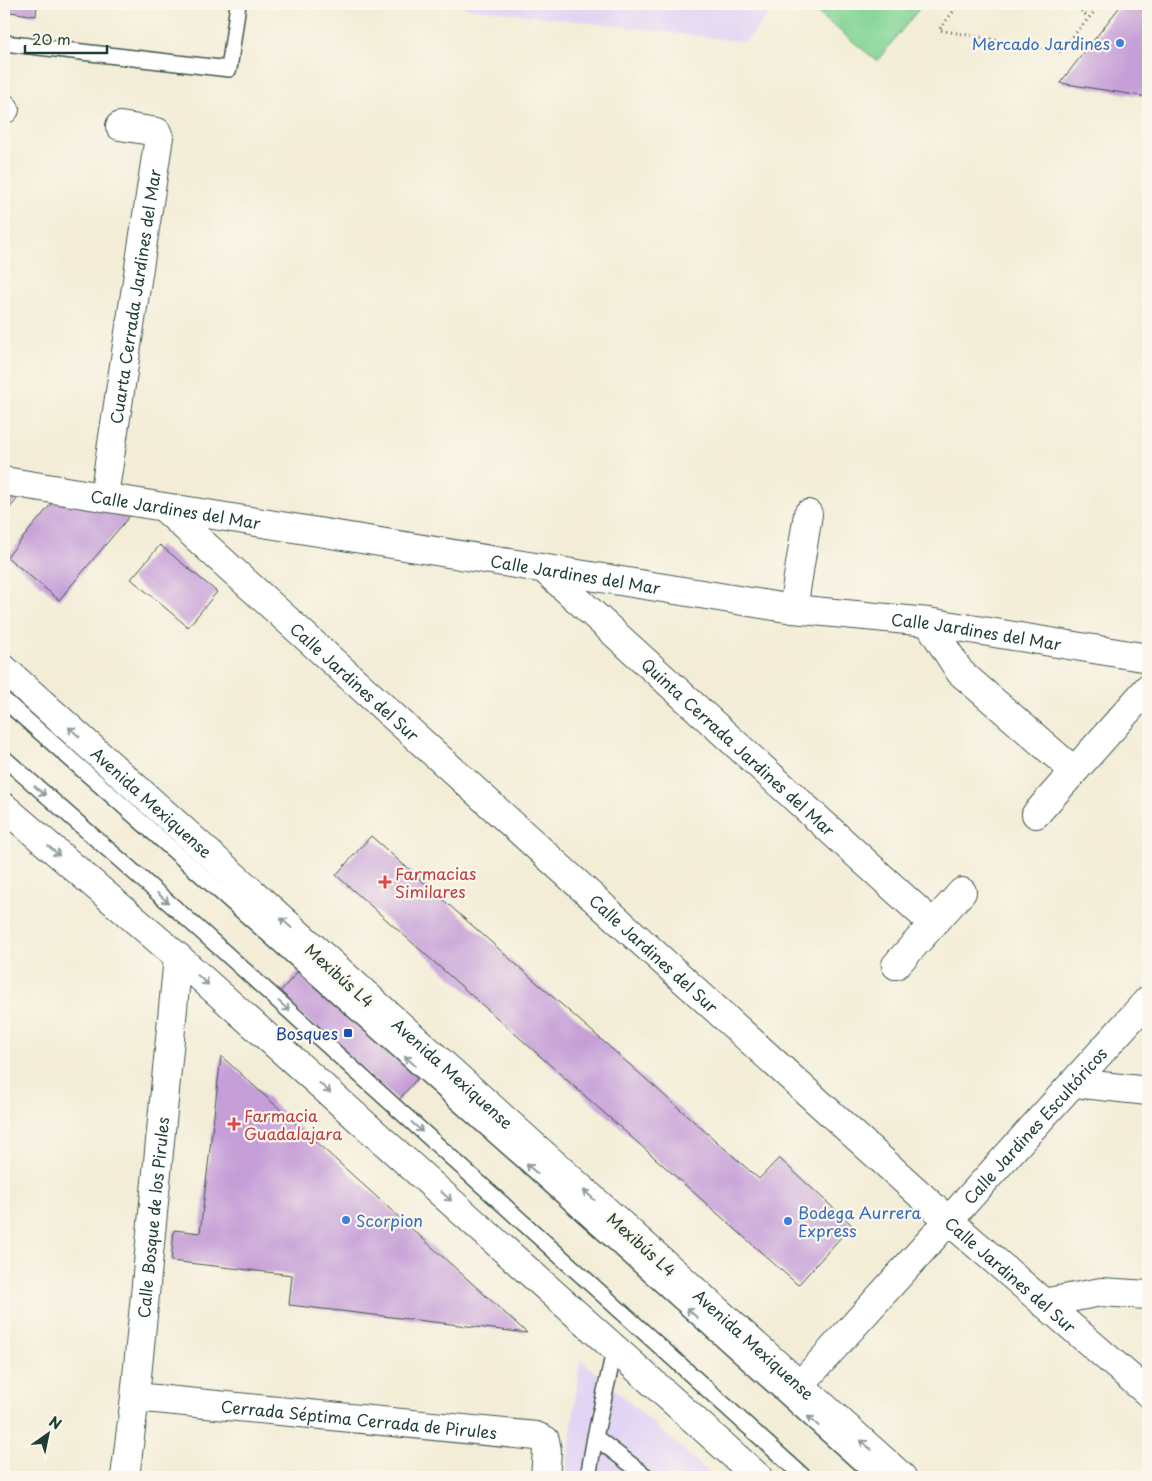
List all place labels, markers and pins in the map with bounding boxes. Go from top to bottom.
place label: Mercado Jardines [972,31,1110,55]
marker: Mercado Jardines [1114,37,1126,49]
place label: Farmacias Similares [395,861,476,903]
marker: Farmacias Similares [379,876,391,888]
place label: Bosques [276,1021,338,1045]
marker: Bosques [342,1027,354,1039]
place label: Farmacia Guadalajara [244,1103,342,1145]
marker: Farmacia Guadalajara [228,1118,240,1130]
place label: Bodega Aurrera Express [798,1200,921,1242]
place label: Scorpion [356,1208,423,1232]
marker: Scorpion [340,1214,352,1226]
marker: Bodega Aurrera Express [782,1215,794,1227]

